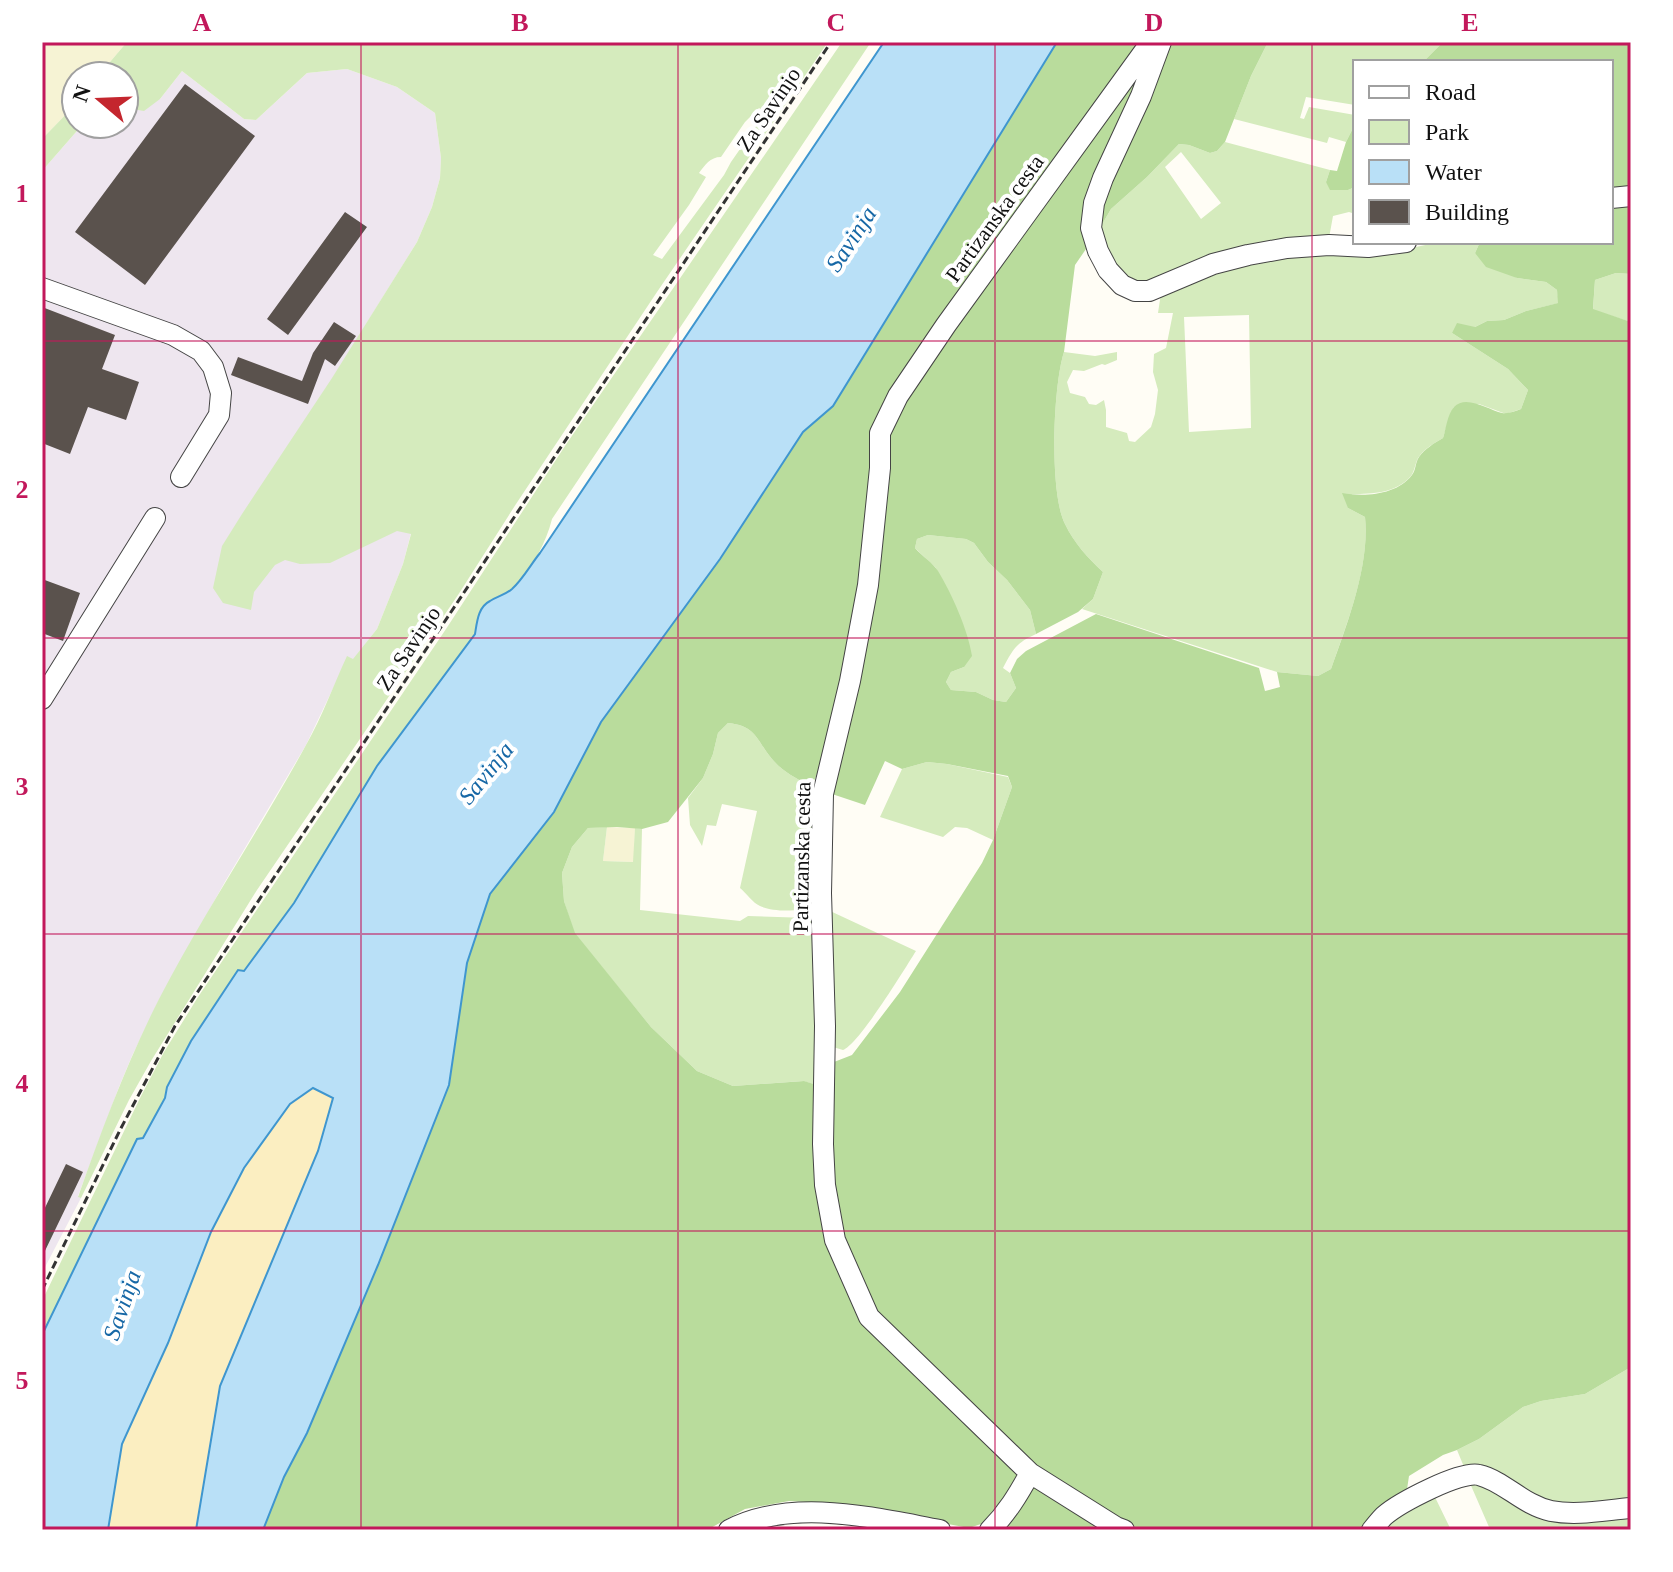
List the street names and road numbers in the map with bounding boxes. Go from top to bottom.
street label: Za Savinjo [731,63,806,156]
street label: Partizanska cesta [940,150,1049,287]
street label: Za Savinjo [371,602,446,695]
street label: Partizanska cesta [788,781,815,933]

